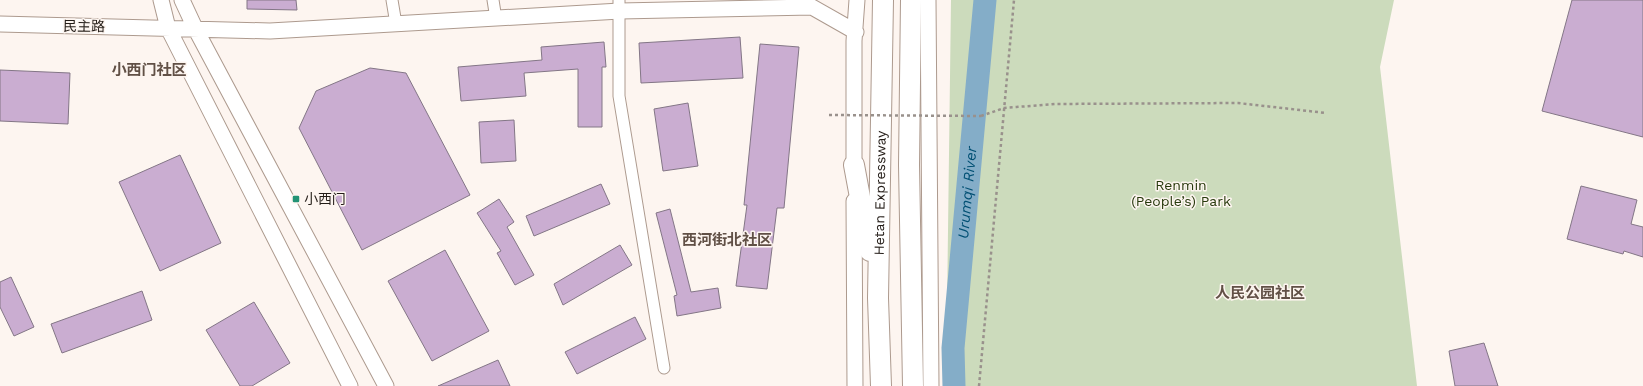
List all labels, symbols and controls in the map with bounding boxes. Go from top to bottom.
street label: 民主路 [63,18,105,34]
district label: 小西门社区 [111,61,187,79]
street label: Hetan Expressway [871,130,889,256]
water label: Urumqi River [954,145,981,240]
park label: Renmin (People’s) Park [1131,177,1231,209]
place label: 小西门 [304,191,346,207]
marker: 小西门 [291,194,301,204]
district label: 西河街北社区 [682,231,772,249]
district label: 人民公园社区 [1215,284,1305,302]

